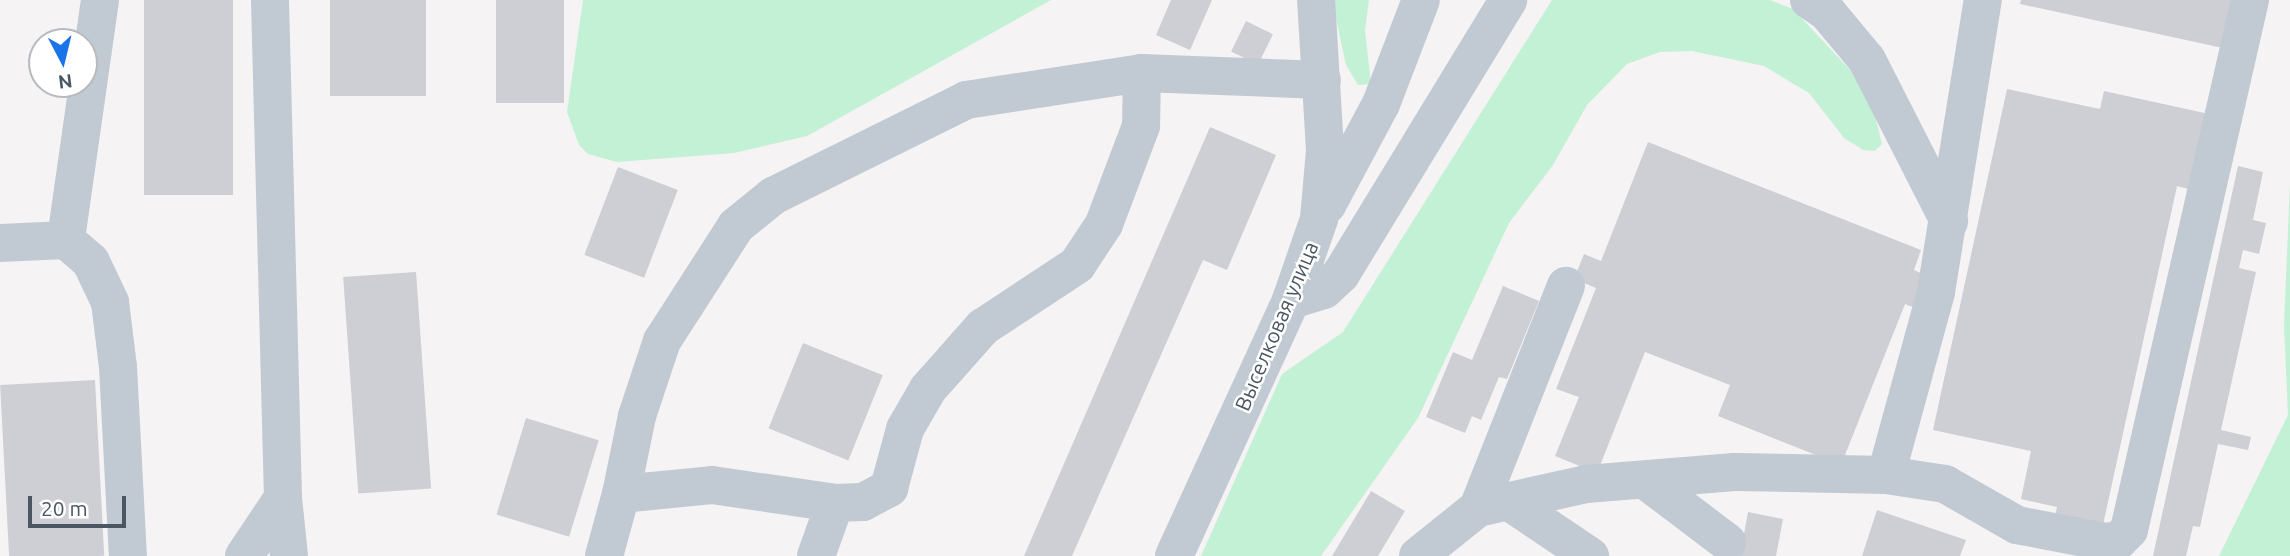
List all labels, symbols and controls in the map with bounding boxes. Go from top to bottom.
north arrow [28,28,98,98]
text: N [57,70,74,94]
street label: Выселковая улица [1229,238,1323,414]
scale bar [32,482,130,526]
text: 20 m [41,496,88,520]

